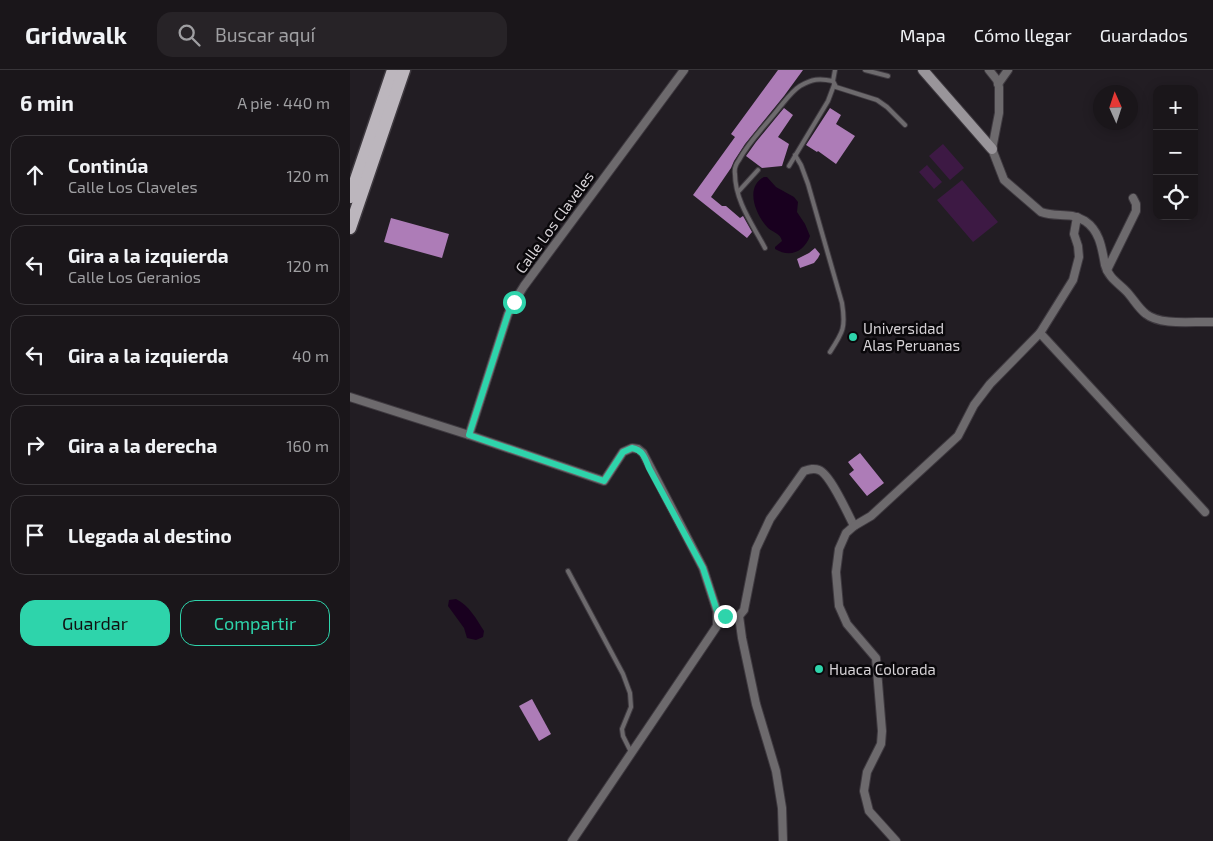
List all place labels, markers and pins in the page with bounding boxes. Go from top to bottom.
place label: Universidad Alas Peruanas [863,319,960,354]
marker: Universidad Alas Peruanas [847,331,859,343]
place label: Huaca Colorada [829,660,936,678]
marker: Huaca Colorada [813,663,825,675]

